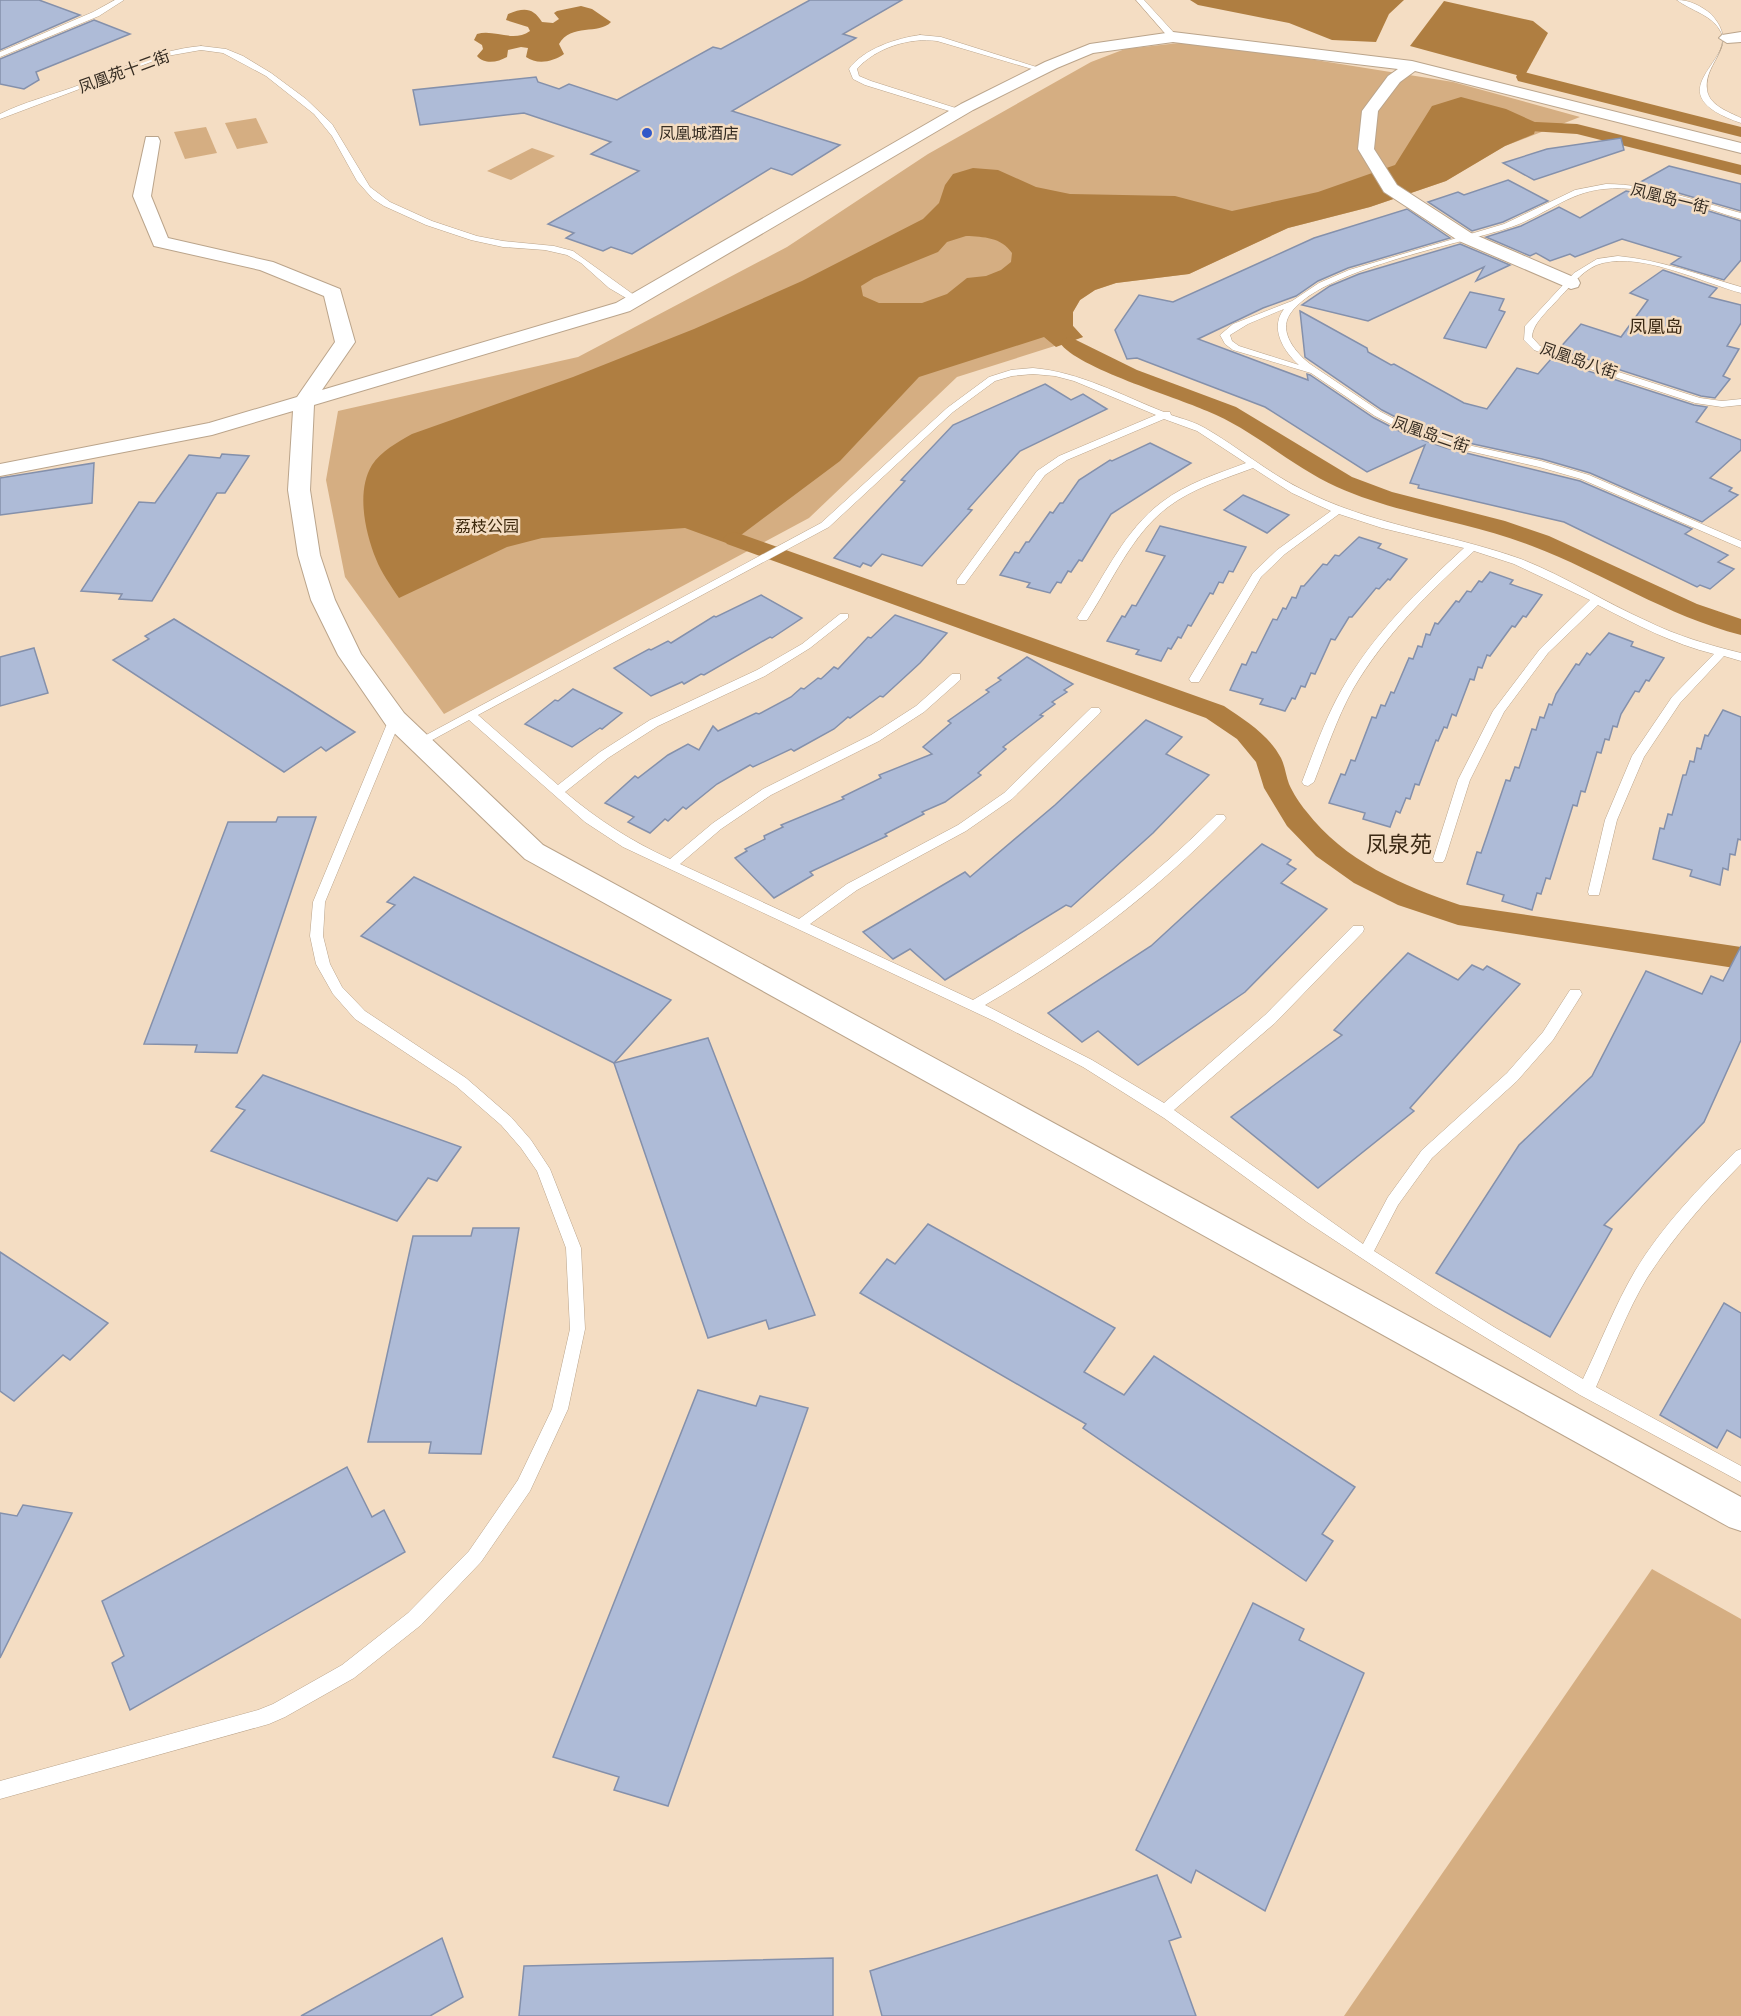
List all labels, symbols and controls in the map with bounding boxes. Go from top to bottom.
street label: 凤凰苑十二街 [76,47,173,99]
place label: 凤凰城酒店 [659,125,739,145]
marker: 凤凰城酒店 [640,126,654,140]
street label: 凤凰岛一街 [1628,181,1711,219]
district label: 凤凰岛 [1629,317,1683,340]
street label: 凤凰岛八街 [1537,339,1619,384]
street label: 凤凰岛二街 [1389,413,1471,458]
park label: 荔枝公园 [455,518,519,538]
district label: 凤泉苑 [1366,833,1432,860]

